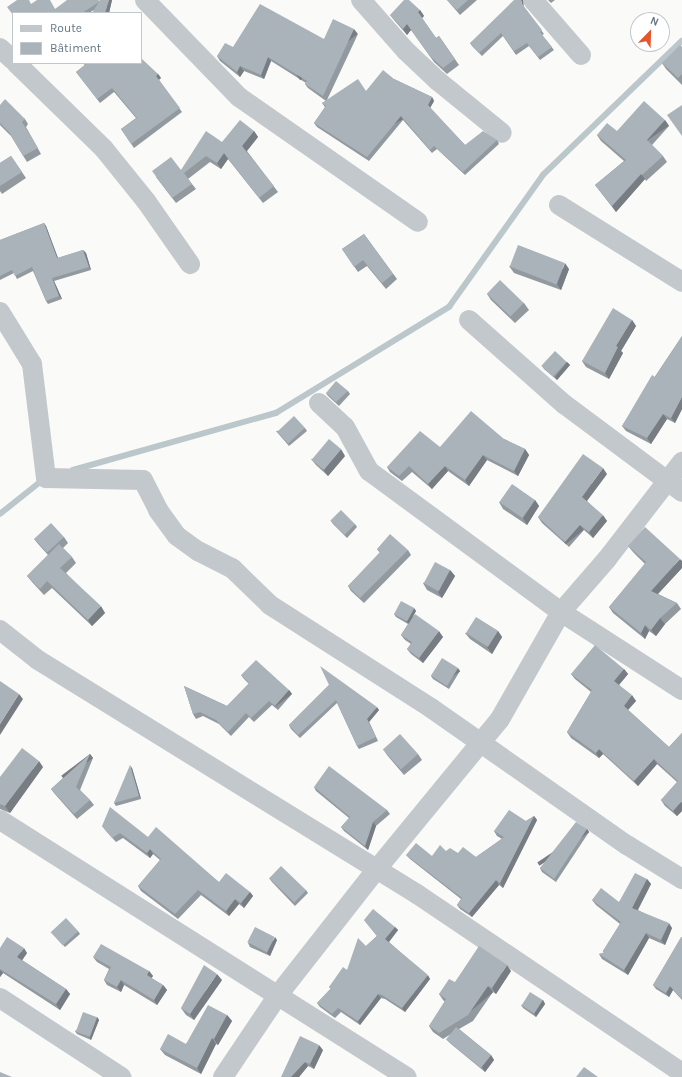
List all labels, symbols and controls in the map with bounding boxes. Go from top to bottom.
legend [12,12,142,64]
north arrow [630,12,670,52]
text: N [648,14,661,29]
text: Route [50,21,82,35]
text: Bâtiment [50,41,101,55]

